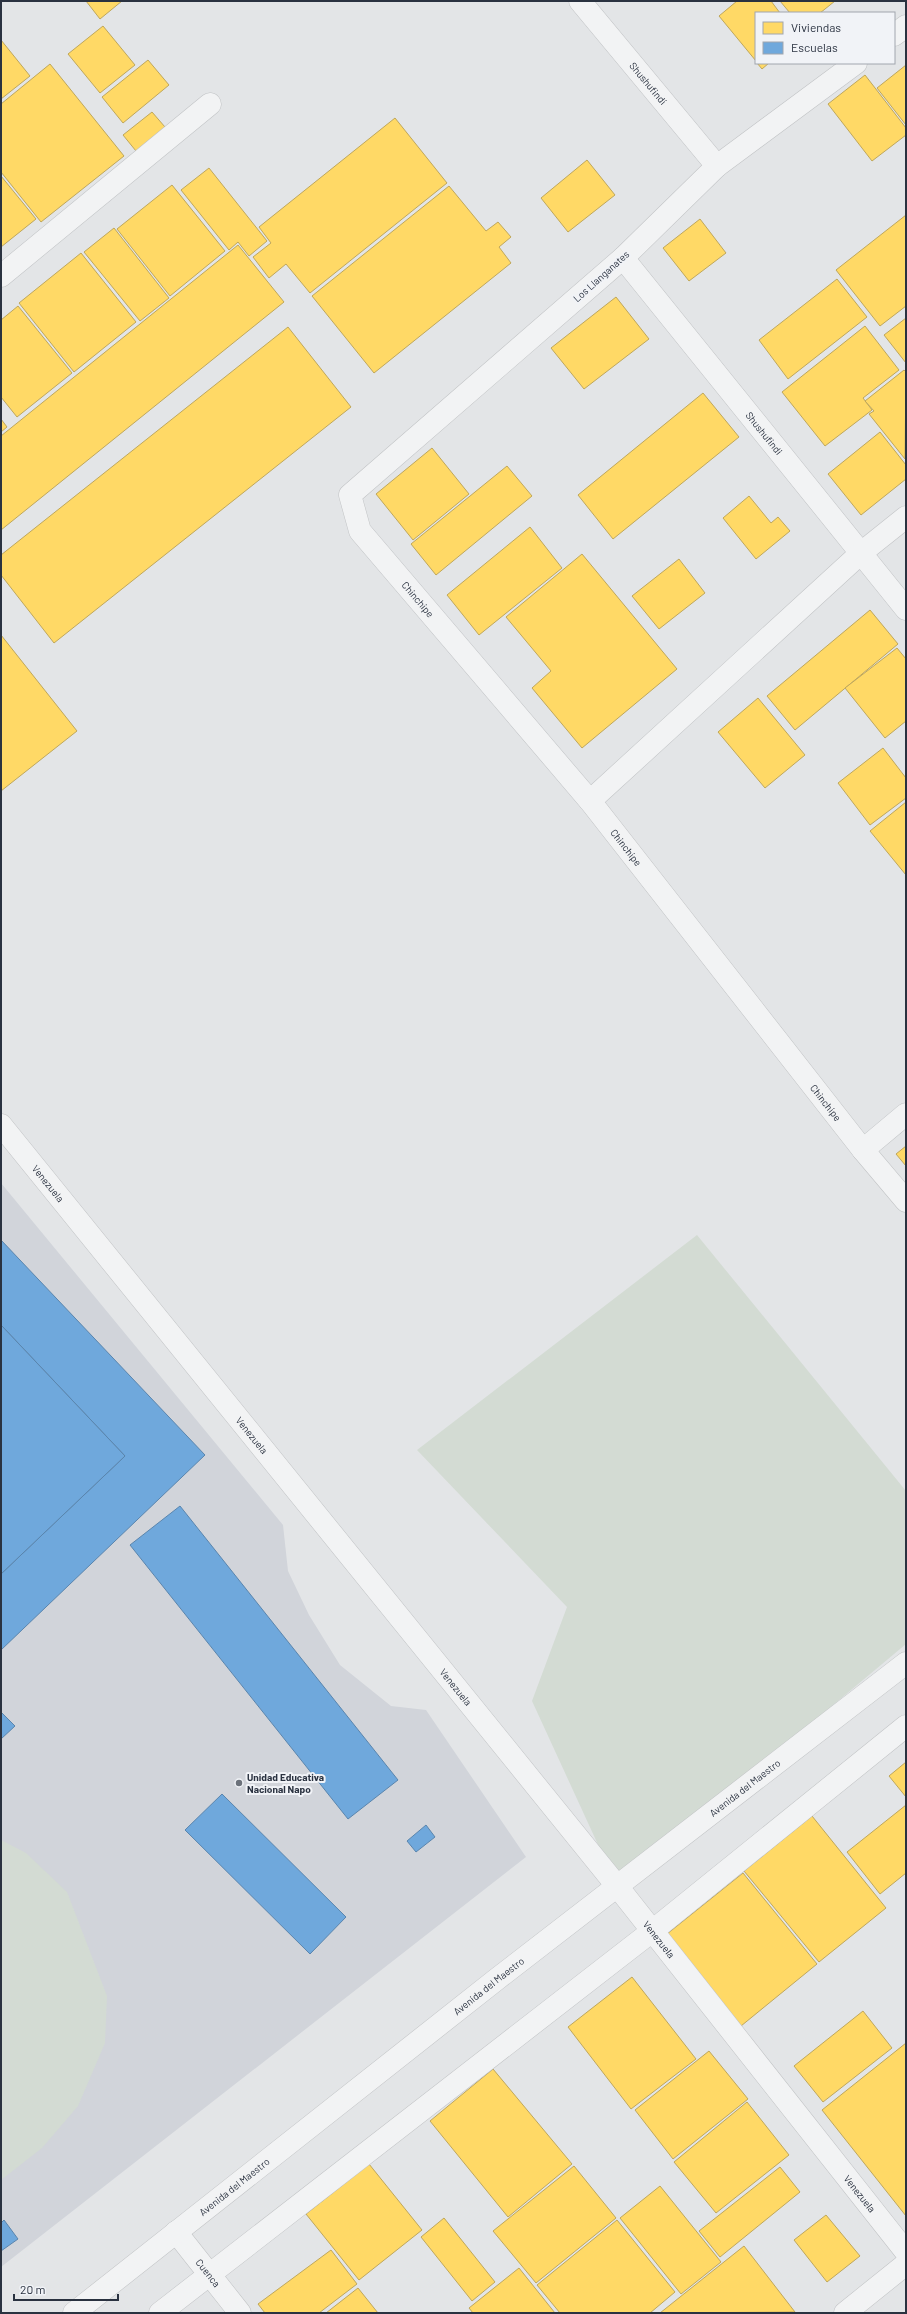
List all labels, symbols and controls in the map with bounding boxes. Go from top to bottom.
legend [755,12,895,64]
text: Viviendas [791,20,841,34]
text: Escuelas [791,40,838,54]
street label: Shushufindi [627,60,669,107]
street label: Los Llanganates [571,248,631,304]
street label: Shushufindi [743,409,785,457]
street label: Chinchipe [399,579,437,620]
street label: Chinchipe [608,827,644,868]
street label: Chinchipe [808,1082,844,1123]
street label: Venezuela [30,1162,67,1204]
street label: Venezuela [234,1414,271,1456]
street label: Venezuela [437,1666,474,1708]
street label: Avenida del Maestro [707,1756,783,1819]
place label: Unidad Educativa Nacional Napo [247,1771,324,1795]
marker: Unidad Educativa Nacional Napo [234,1778,244,1788]
street label: Venezuela [641,1918,677,1960]
street label: Avenida del Maestro [451,1955,526,2017]
street label: Avenida del Maestro [196,2155,272,2218]
street label: Venezuela [842,2173,878,2215]
street label: Cuenca [193,2256,223,2289]
scale bar [14,2276,118,2302]
text: 20 m [20,2282,46,2296]

